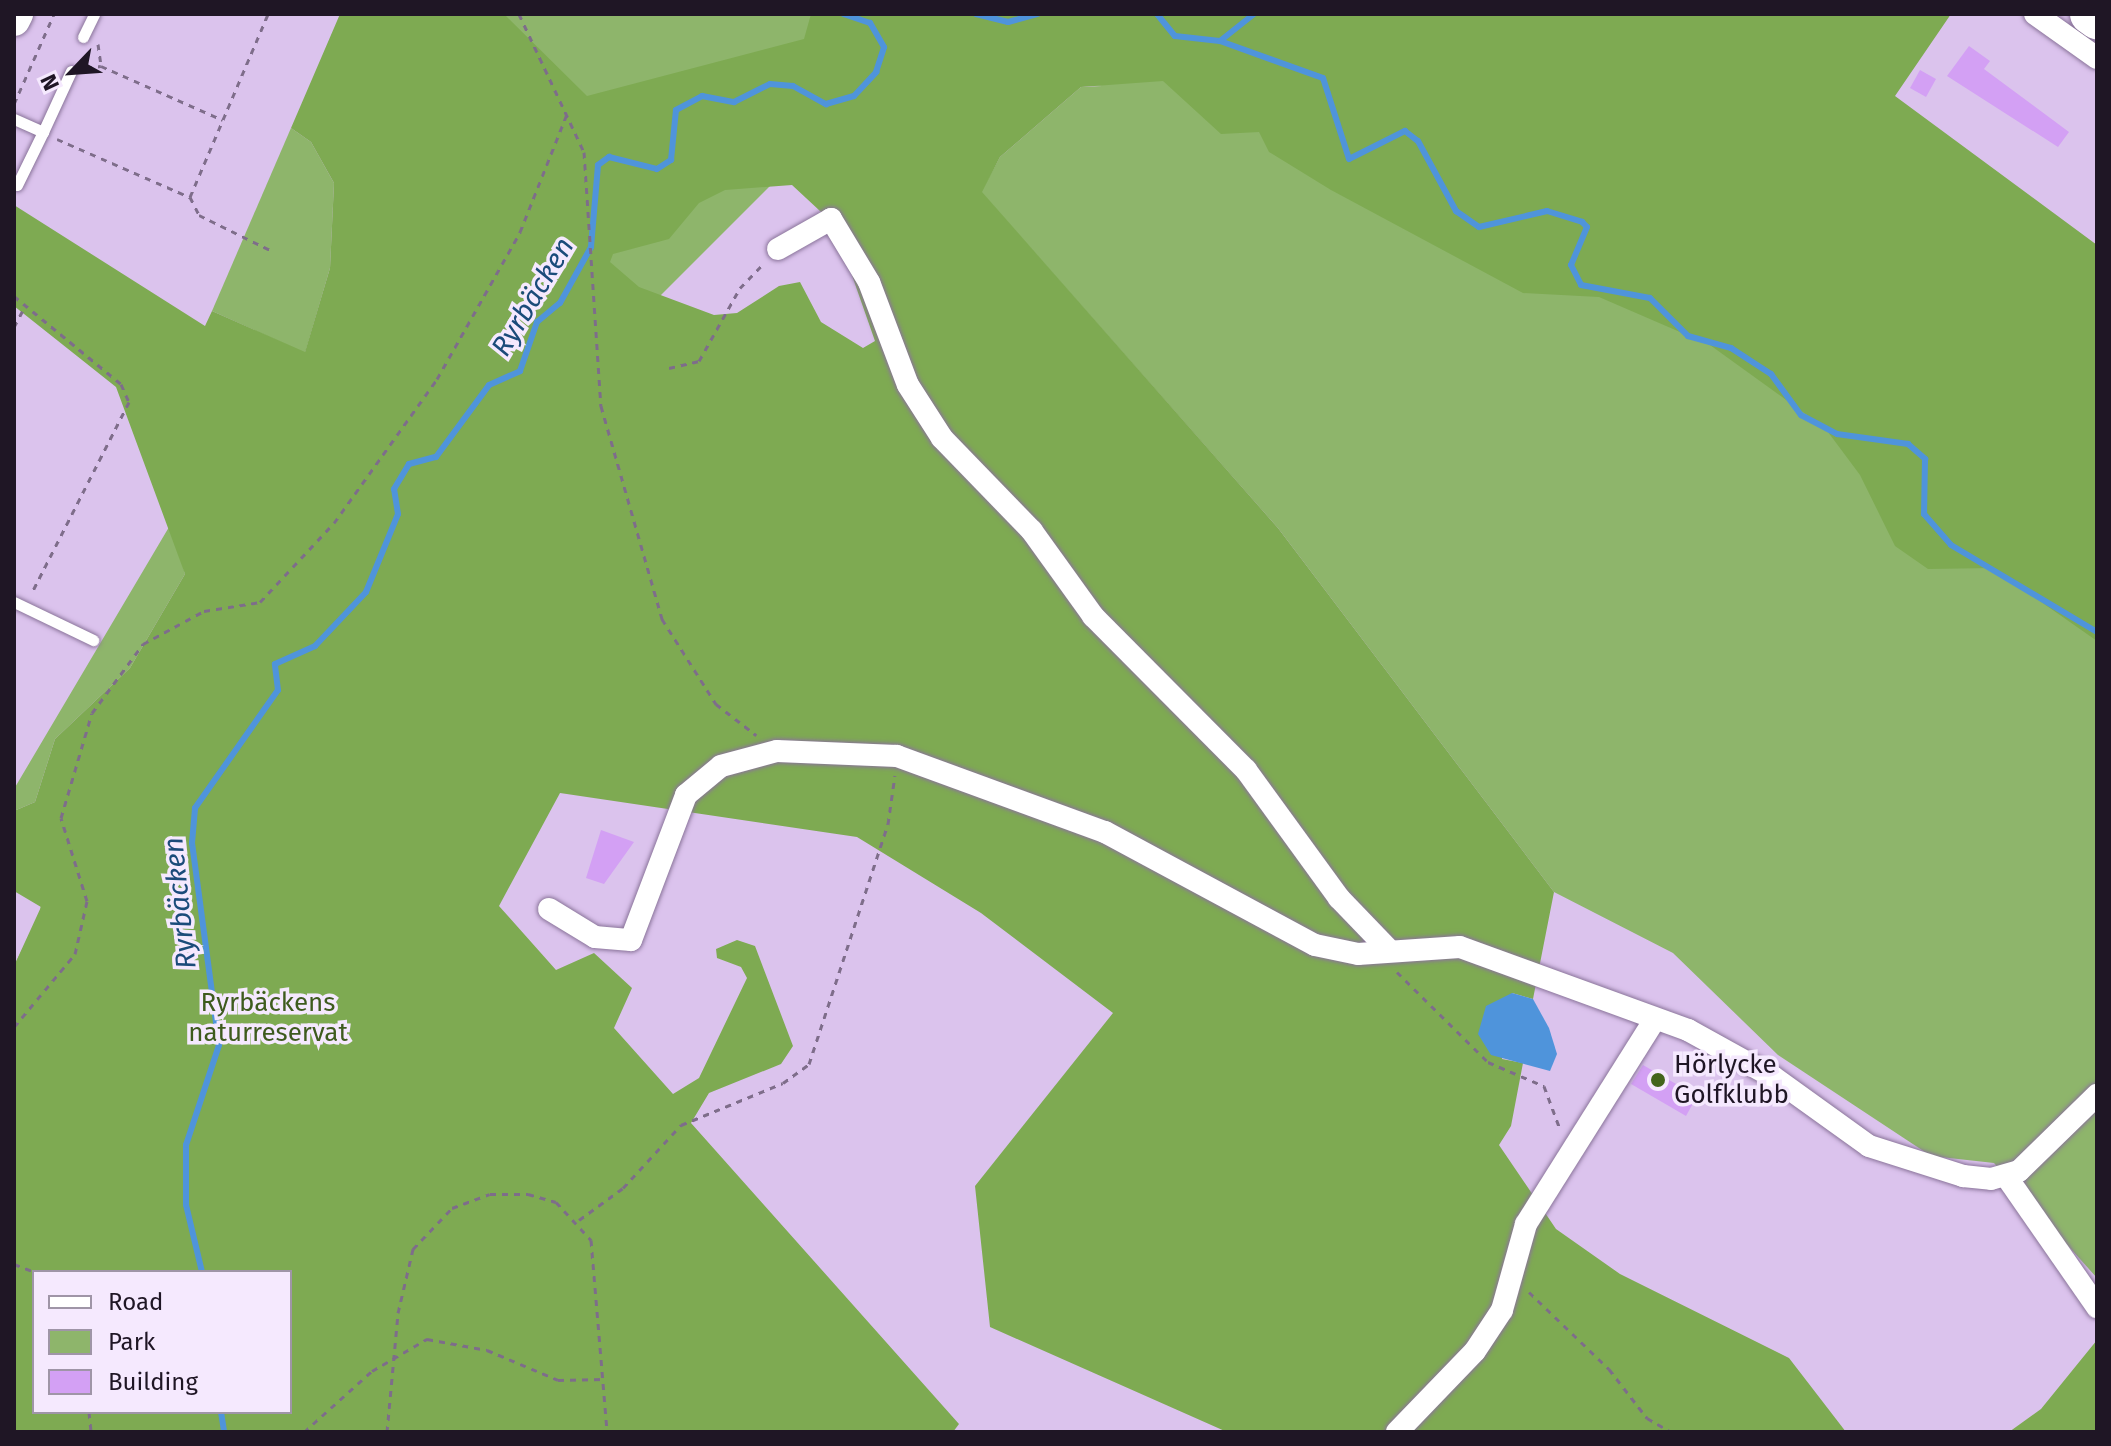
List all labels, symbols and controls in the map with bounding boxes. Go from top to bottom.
north arrow [32,32,112,112]
text: N [34,70,65,95]
water label: Ryrbäcken [485,232,581,362]
water label: Ryrbäcken [156,835,204,971]
park label: Ryrbäckens naturreservat [188,987,348,1048]
place label: Hörlycke Golfklubb [1674,1049,1789,1110]
marker: Hörlycke Golfklubb [1649,1071,1667,1089]
legend [32,1270,292,1414]
text: Road [108,1288,163,1316]
text: Park [108,1328,155,1356]
text: Building [108,1368,198,1396]

